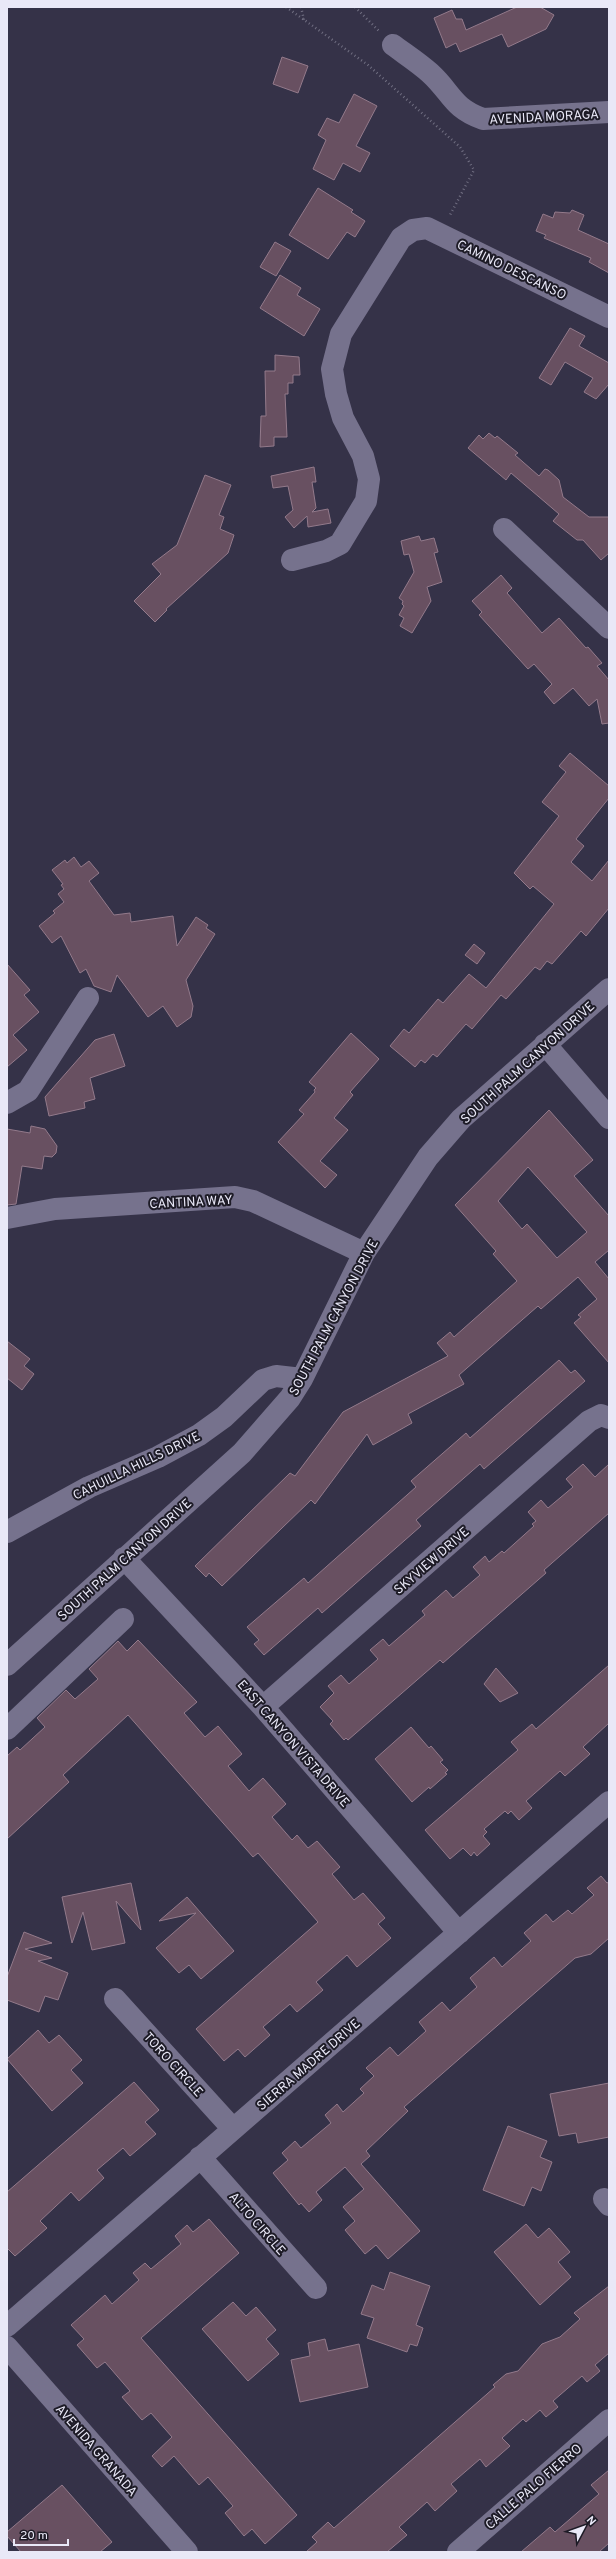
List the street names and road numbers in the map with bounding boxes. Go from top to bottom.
street label: AVENIDA MORAGA [489,107,600,129]
street label: CAMINO DESCANSO [454,237,569,304]
street label: SOUTH PALM CANYON DRIVE [458,999,599,1128]
street label: CANTINA WAY [149,1193,233,1213]
street label: SOUTH PALM CANYON DRIVE [287,1237,383,1399]
street label: CAHUILLA HILLS DRIVE [71,1429,203,1505]
street label: SOUTH PALM CANYON DRIVE [55,1496,196,1625]
street label: SKYVIEW DRIVE [391,1524,473,1599]
street label: EAST CANYON VISTA DRIVE [233,1677,352,1811]
street label: SIERRA MADRE DRIVE [254,2016,364,2115]
street label: TORO CIRCLE [139,2030,206,2101]
street label: ALTO CIRCLE [225,2190,288,2259]
street label: AVENIDA GRANADA [51,2402,140,2501]
street label: CALLE PALO FIERRO [483,2441,586,2534]

